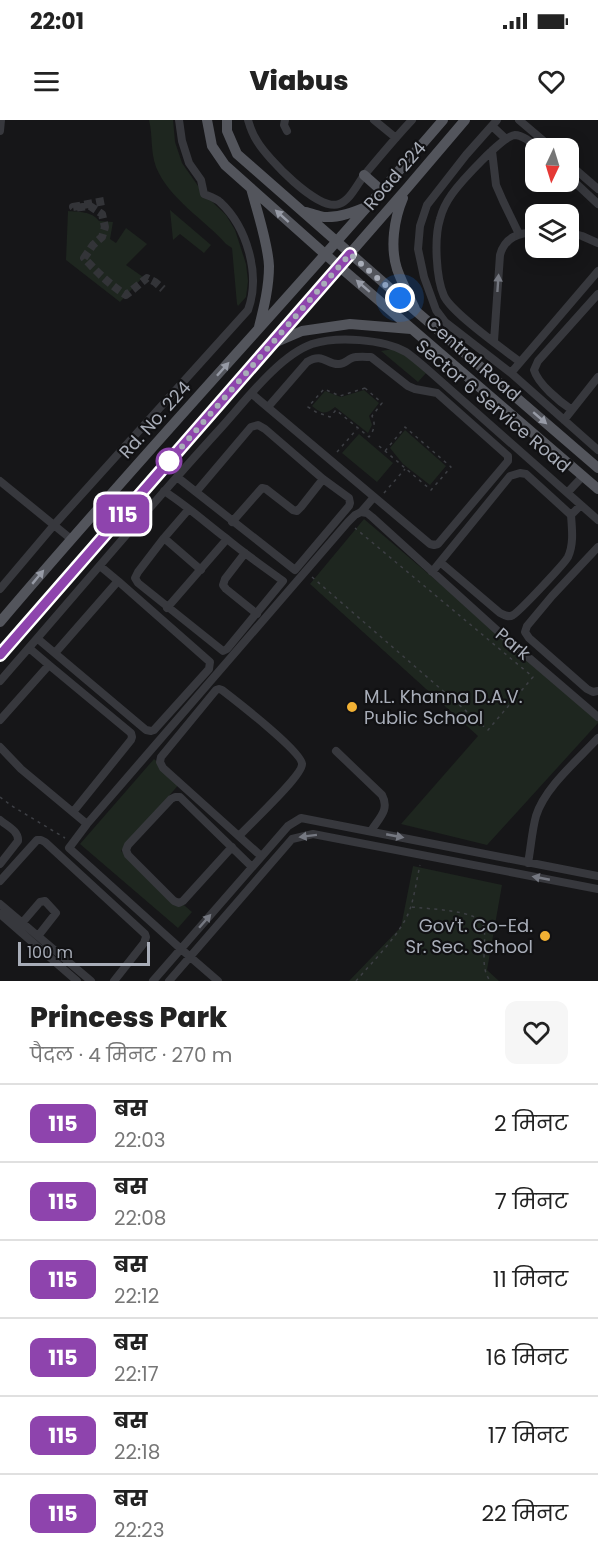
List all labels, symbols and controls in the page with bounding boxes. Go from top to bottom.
text: 22:01 [30,6,84,37]
text: Viabus [249,62,349,99]
icon: menu [30,65,63,98]
icon: heart [535,65,568,98]
street label: Road 224 [358,136,431,215]
north arrow [525,138,579,192]
map controls [525,138,579,258]
button: layers [525,204,579,258]
one-way arrow [275,210,290,223]
one-way arrow [494,274,503,293]
one-way arrow [355,280,371,293]
your location [385,283,415,313]
street label: Central Road [421,310,526,407]
street label: Sector 6 Service Road [411,333,576,478]
one-way arrow [216,362,229,377]
street label: Rd. No. 224 [113,375,196,464]
one-way arrow [532,411,547,424]
unlabelled marker [156,448,182,474]
line badge: 115 [88,494,158,534]
text: 115 [108,500,138,529]
one-way arrow [31,570,44,585]
street label: Park [491,622,537,666]
place label: M.L. Khanna D.A.V. Public School [364,684,523,730]
marker: M.L. Khanna D.A.V. Public School [345,700,359,714]
one-way arrow [298,832,317,841]
one-way arrow [385,832,404,841]
one-way arrow [531,873,550,882]
place label: Gov't. Co-Ed. Sr. Sec. School [405,913,533,959]
one-way arrow [198,914,211,929]
marker: Gov't. Co-Ed. Sr. Sec. School [538,929,552,943]
scale bar [18,939,150,966]
text: 100 m [27,941,73,964]
text: Princess Park [30,998,227,1037]
button: heart [505,1001,568,1064]
text: पैदल · 4 मिनट · 270 m [30,1041,232,1069]
text: बस [114,1093,147,1124]
text: 2 मिनट [494,1108,568,1139]
text: 115 [48,1109,78,1138]
text: 22:03 [114,1126,166,1154]
text: बस [114,1171,147,1202]
text: 7 मिनट [495,1186,568,1217]
text: 115 [48,1187,78,1216]
text: 22:08 [114,1204,166,1232]
text: बस [114,1249,147,1280]
text: 11 मिनट [493,1264,568,1295]
text: 115 [48,1265,78,1294]
text: 22:12 [114,1282,159,1310]
text: बस [114,1327,147,1358]
text: 16 मिनट [486,1342,568,1373]
text: 115 [48,1343,78,1372]
text: 22:17 [114,1360,159,1388]
text: बस [114,1405,147,1436]
text: 17 मिनट [488,1420,568,1451]
text: 115 [48,1421,78,1450]
text: 22:18 [114,1438,160,1466]
text: बस [114,1483,147,1514]
text: 22 मिनट [481,1498,568,1529]
text: 115 [48,1499,78,1528]
text: 22:23 [114,1516,165,1544]

